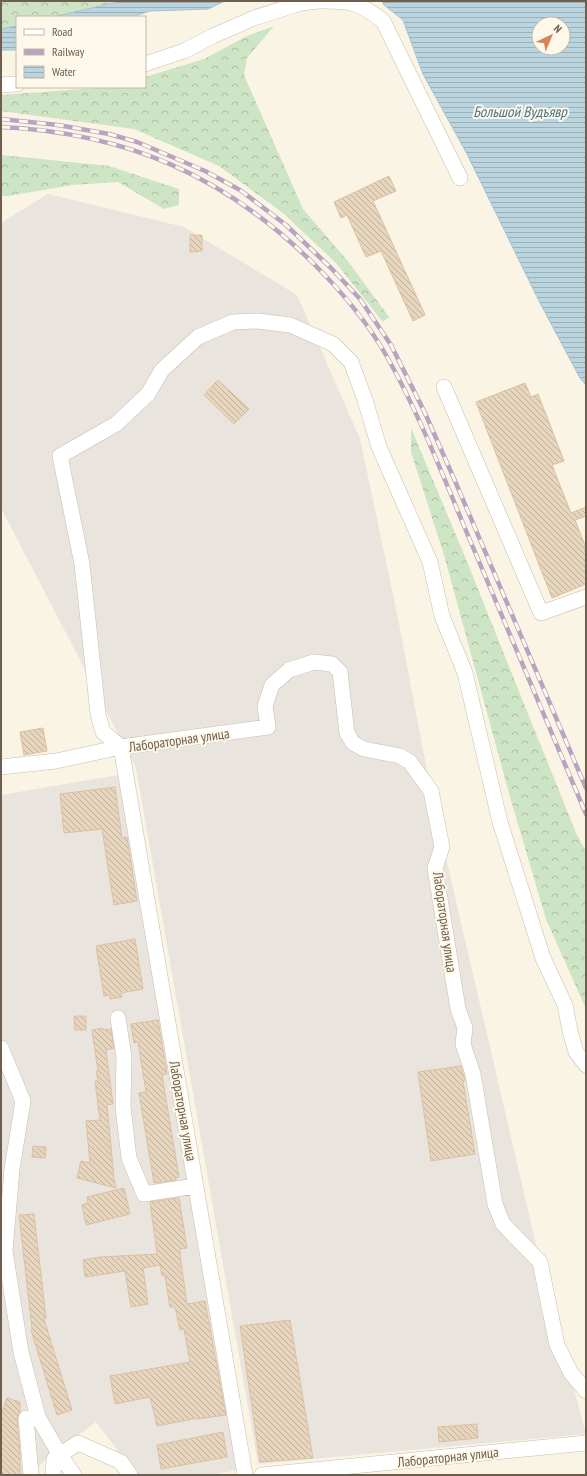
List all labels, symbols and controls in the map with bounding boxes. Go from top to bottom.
legend [16,16,146,88]
north arrow [531,16,571,56]
text: N [551,22,565,36]
text: Road [52,24,72,39]
text: Railway [52,44,85,59]
text: Water [52,64,77,79]
water label: Большой Вудъявр [473,102,568,121]
street label: Лабораторная улица [126,724,231,756]
street label: Лабораторная улица [429,869,461,974]
street label: Лабораторная улица [165,1058,201,1163]
street label: Лабораторная улица [396,1443,499,1471]

